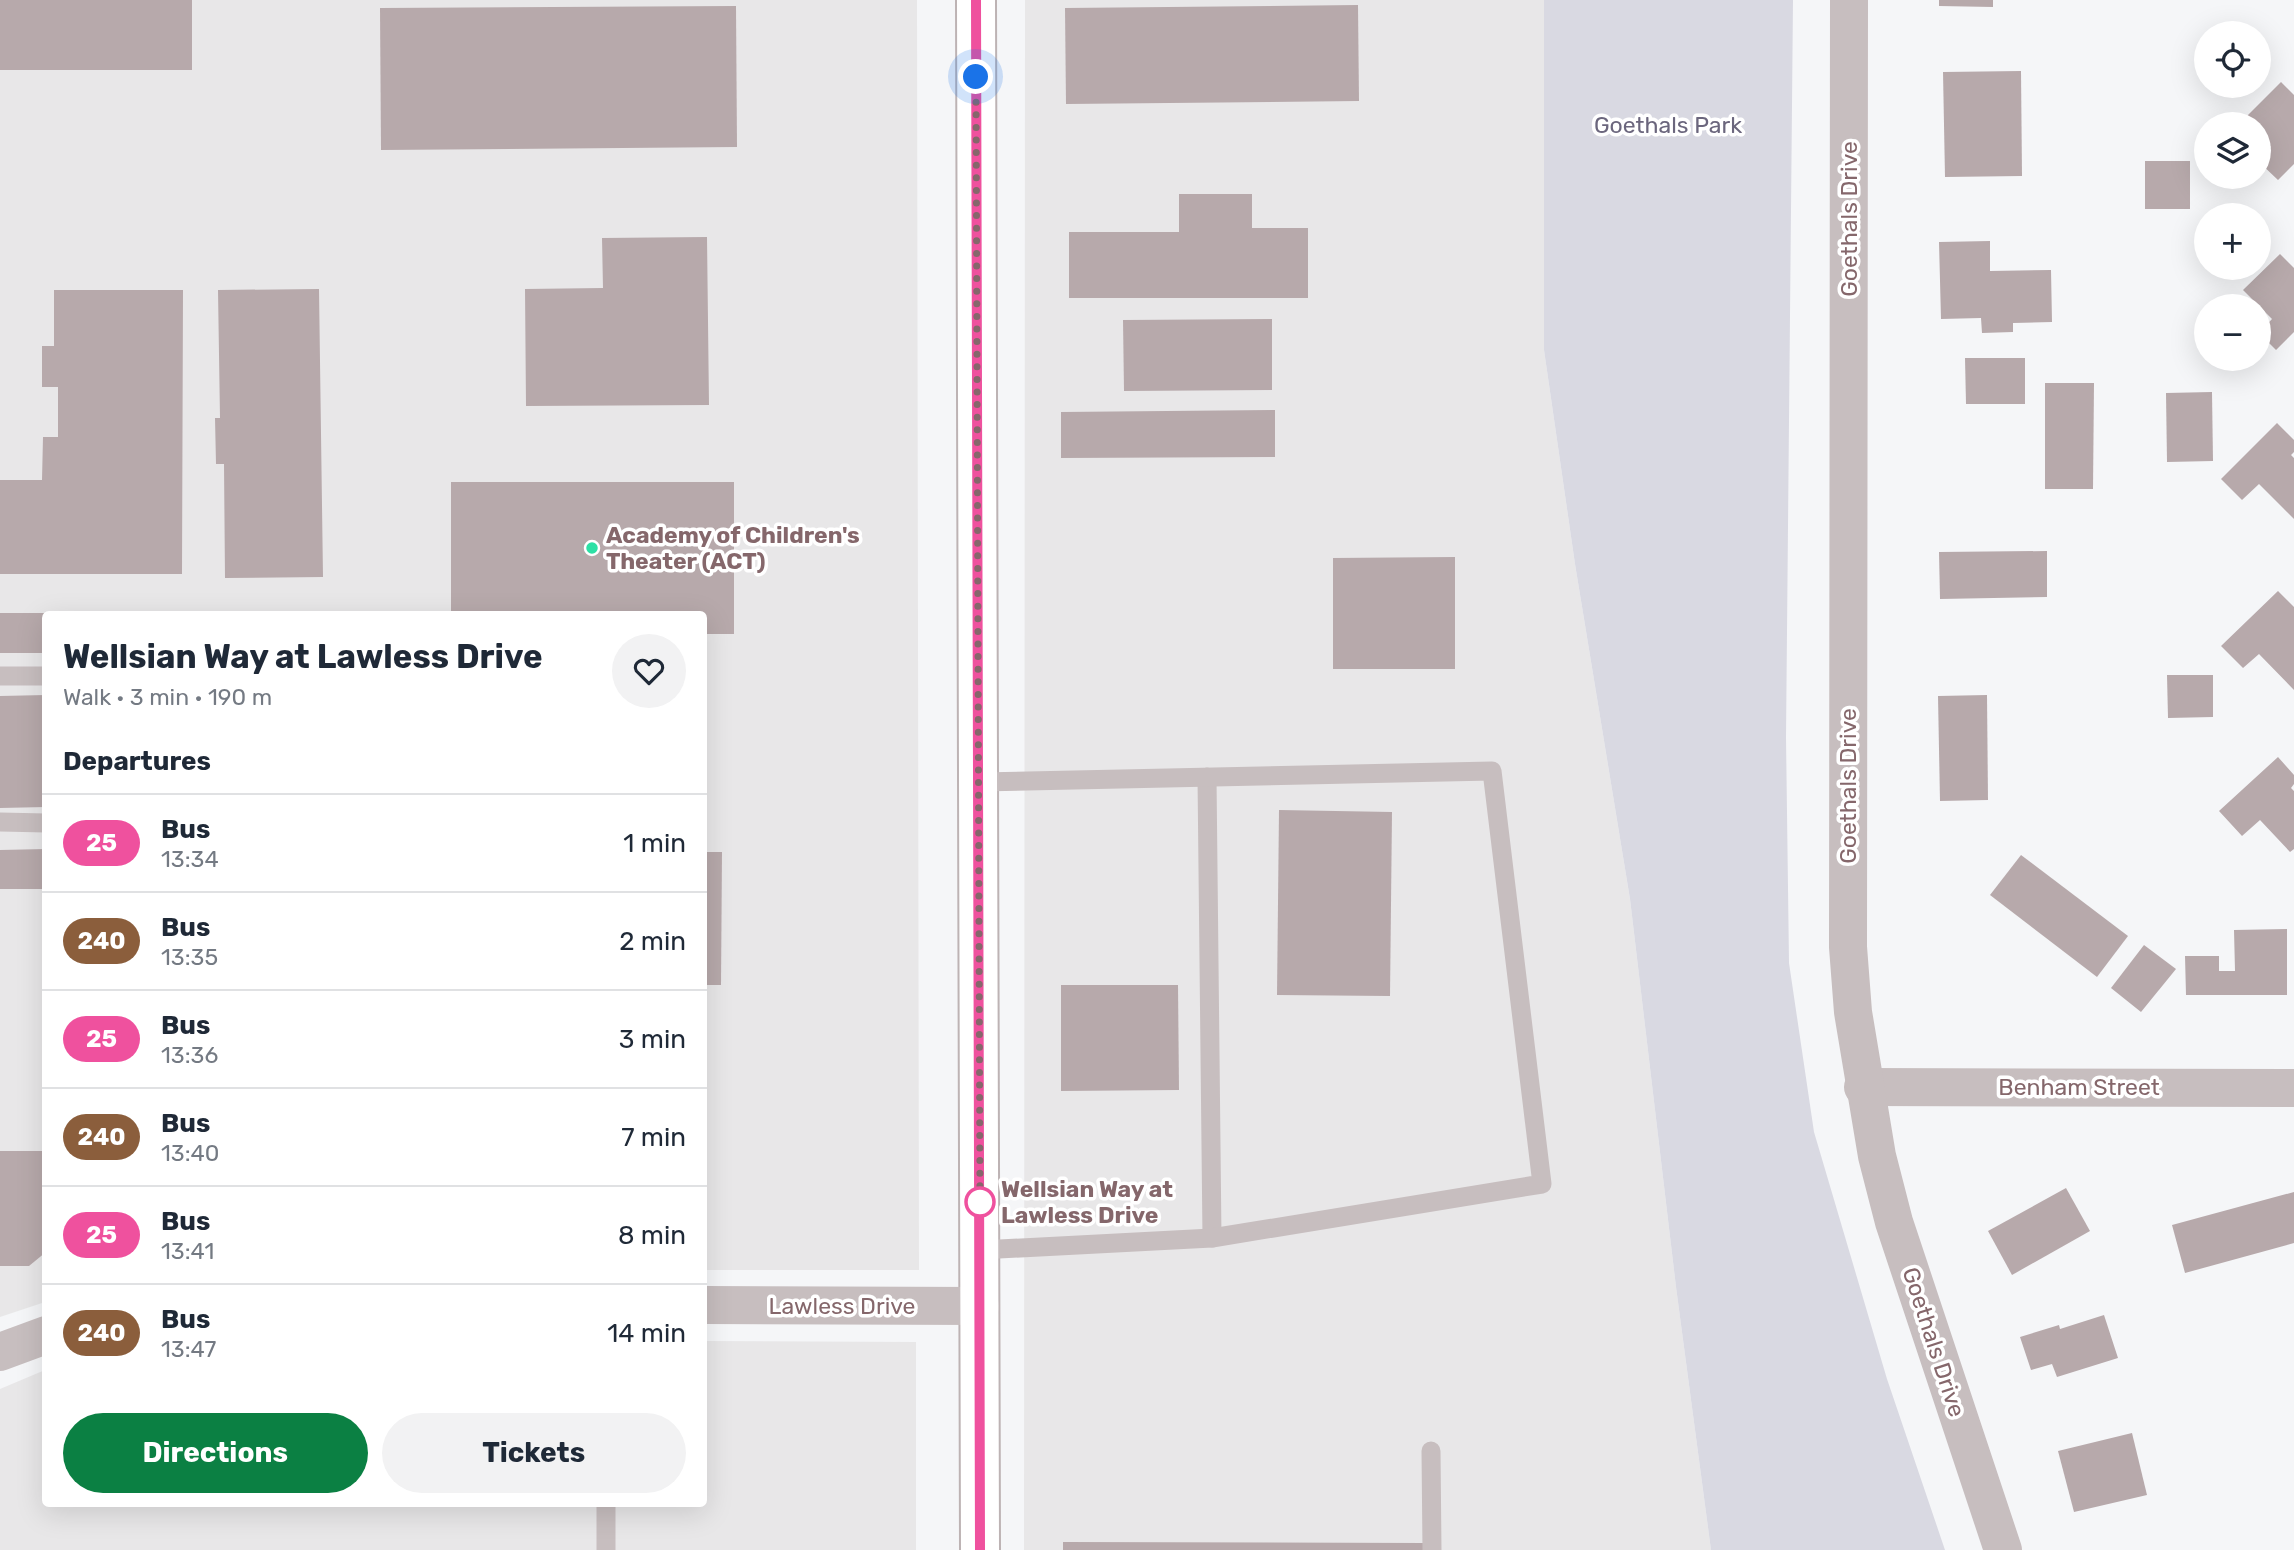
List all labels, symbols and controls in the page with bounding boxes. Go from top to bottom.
map controls [2194,21,2271,371]
button: locate [2194,21,2271,98]
your location [958,59,993,94]
park label: Goethals Park [1594,111,1742,139]
button: layers [2194,112,2271,189]
street label: Goethals Drive [1835,141,1863,297]
button: + [2194,203,2271,280]
button: − [2194,294,2271,371]
place label: Academy of Children's Theater (ACT) [606,521,860,575]
marker: Academy of Children's Theater (ACT) [584,540,600,556]
button: heart [612,634,686,708]
text: Wellsian Way at Lawless Drive [63,637,543,676]
text: Walk · 3 min · 190 m [63,683,272,711]
street label: Goethals Drive [1834,708,1862,864]
text: Departures [63,746,211,777]
text: Bus [161,814,210,845]
text: 1 min [623,828,686,859]
text: 25 [86,829,117,857]
text: 13:34 [161,845,219,873]
text: Bus [161,912,210,943]
text: 2 min [619,926,686,957]
text: 240 [77,927,126,955]
text: 13:35 [161,943,218,971]
text: Bus [161,1010,210,1041]
text: 3 min [619,1024,686,1055]
text: 25 [86,1025,117,1053]
text: 13:36 [161,1041,218,1069]
street label: Benham Street [1998,1073,2160,1101]
text: Bus [161,1108,210,1139]
text: 7 min [621,1122,686,1153]
text: 240 [77,1123,126,1151]
text: 13:40 [161,1139,219,1167]
place label: Wellsian Way at Lawless Drive [1001,1175,1173,1229]
marker: Wellsian Way at Lawless Drive [965,1187,995,1217]
text: Bus [161,1206,210,1237]
text: 8 min [618,1220,686,1251]
text: 25 [86,1221,117,1249]
text: 13:41 [161,1237,214,1265]
street label: Goethals Drive [1897,1264,1971,1420]
street label: Lawless Drive [769,1292,915,1320]
text: Bus [161,1304,210,1335]
text: 14 min [607,1318,686,1349]
text: 240 [77,1319,126,1347]
text: 13:47 [161,1335,216,1363]
button: Directions [63,1413,368,1493]
button: Tickets [382,1413,686,1493]

